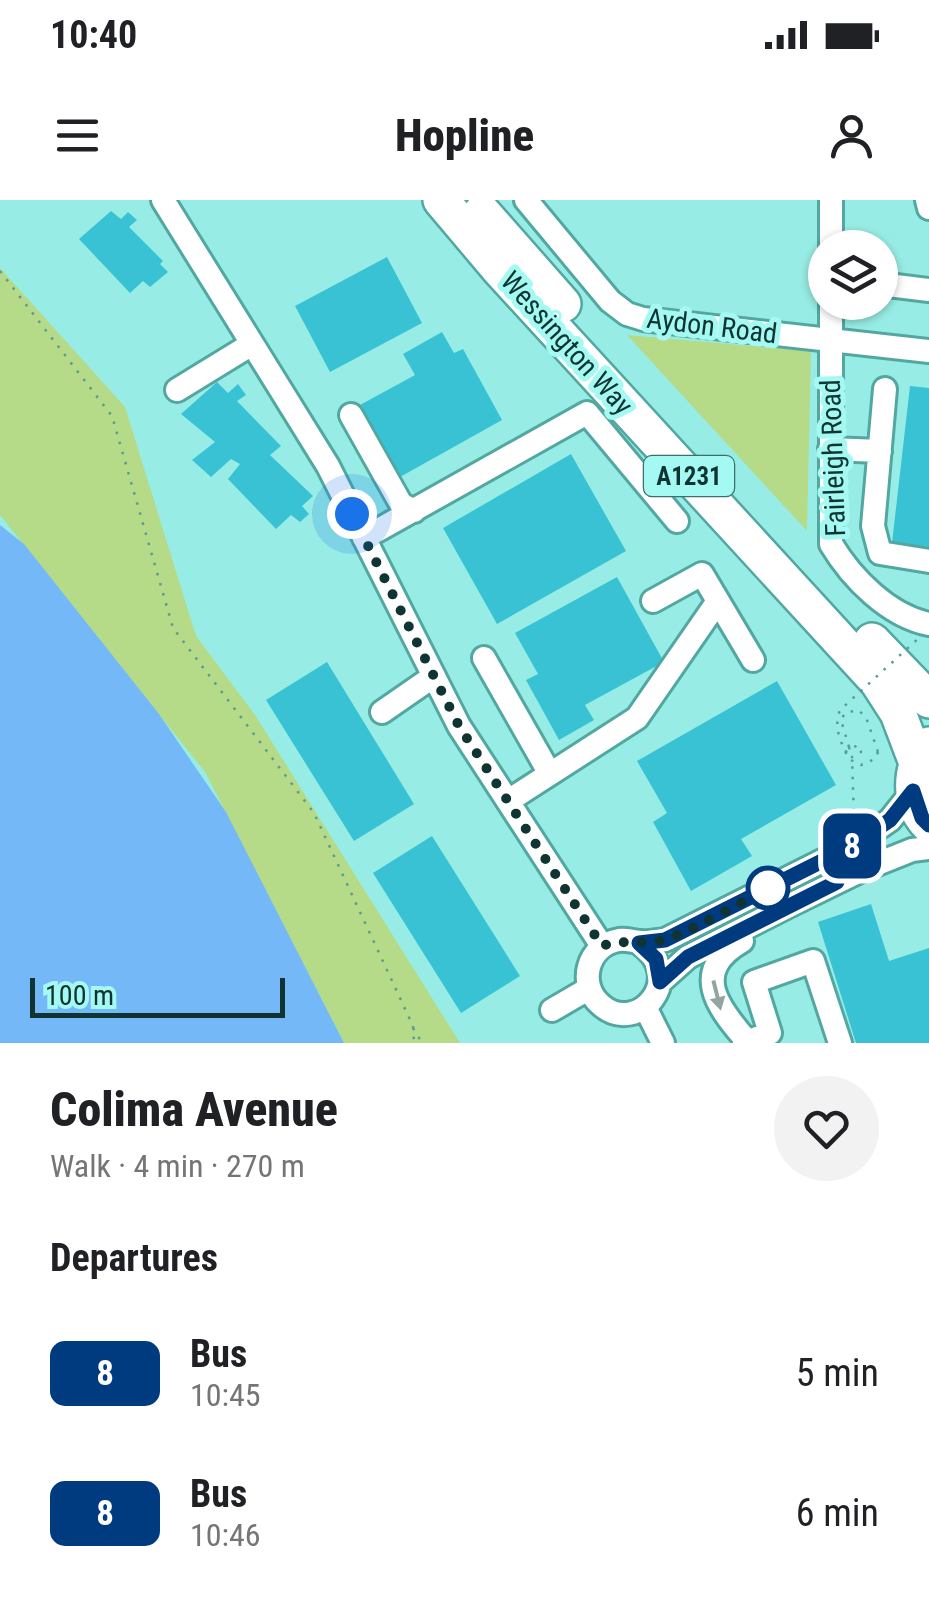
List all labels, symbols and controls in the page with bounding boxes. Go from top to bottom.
text: 10:40 [50,13,137,57]
icon: menu [50,108,105,163]
icon: person [824,108,879,163]
text: Hopline [395,109,534,162]
map controls [808,230,898,320]
button: layers [808,230,898,320]
street label: Wessington Way [494,265,640,422]
street label: Aydon Road [645,302,779,350]
street label: Fairleigh Road [814,379,852,537]
road number: A1231 [644,456,734,496]
your location [327,489,377,539]
line badge: 8 [820,814,884,878]
text: 8 [843,826,861,867]
unlabelled marker [747,867,789,909]
scale bar [30,973,285,1018]
text: 100 m [45,979,114,1012]
one-way arrow [710,980,726,1011]
button: heart [774,1076,879,1181]
text: Colima Avenue [50,1081,338,1138]
text: Walk · 4 min · 270 m [50,1147,305,1185]
text: Departures [50,1236,218,1280]
text: Bus [190,1332,247,1376]
text: 5 min [796,1351,879,1395]
text: 8 [96,1353,114,1394]
text: 10:45 [190,1376,261,1414]
text: Bus [190,1472,247,1516]
text: 6 min [796,1491,879,1535]
text: 8 [96,1493,114,1534]
text: 10:46 [190,1516,261,1554]

